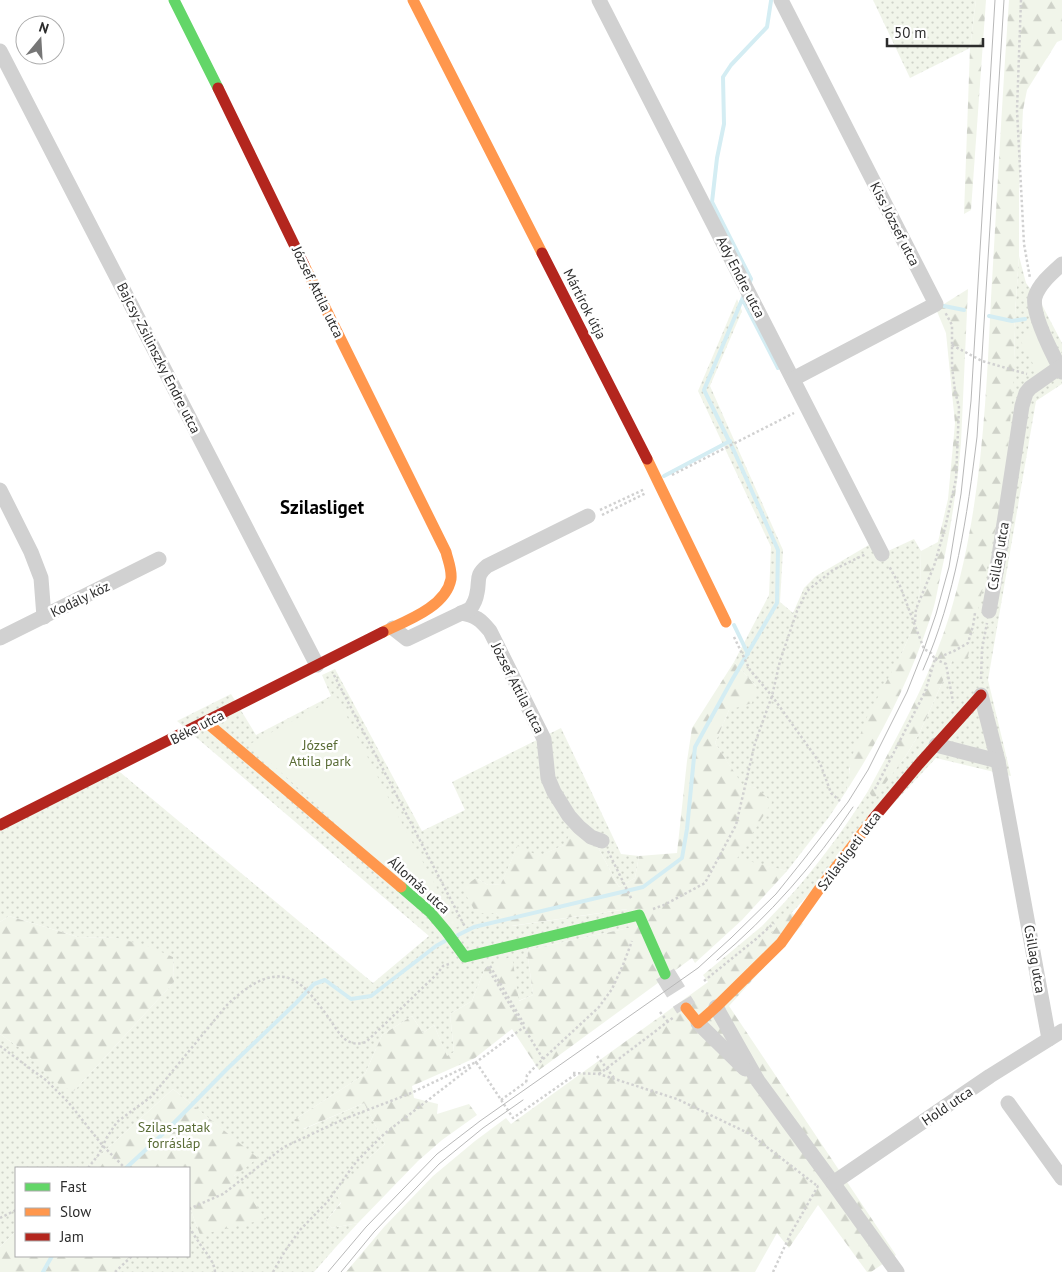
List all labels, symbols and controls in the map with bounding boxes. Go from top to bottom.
north arrow [15,15,65,65]
scale bar [887,15,983,47]
text: N [37,18,51,38]
text: 50 m [894,23,927,42]
street label: Kiss József utca [866,179,924,269]
street label: Ady Endre utca [713,233,769,321]
street label: József Attila utca [288,242,348,341]
street label: Mártírok útja [560,266,611,342]
street label: Bajcsy-Zsilinszky Endre utca [113,279,205,437]
district label: Szilasliget [280,495,364,519]
street label: Csillag utca [983,520,1013,592]
street label: Kodály köz [47,577,113,621]
street label: József Attila utca [487,639,549,737]
street label: Béke utca [167,706,227,748]
park label: József Attila park [289,736,351,770]
street label: Szilasligeti utca [813,808,885,894]
street label: Állomás utca [384,852,454,918]
street label: Csillag utca [1020,923,1050,995]
street label: Hold utca [918,1082,976,1130]
park label: Szilas-patak forrásláp [138,1118,210,1152]
legend [15,1167,190,1257]
text: Fast [60,1177,87,1196]
text: Slow [60,1202,91,1221]
text: Jam [59,1227,84,1246]

